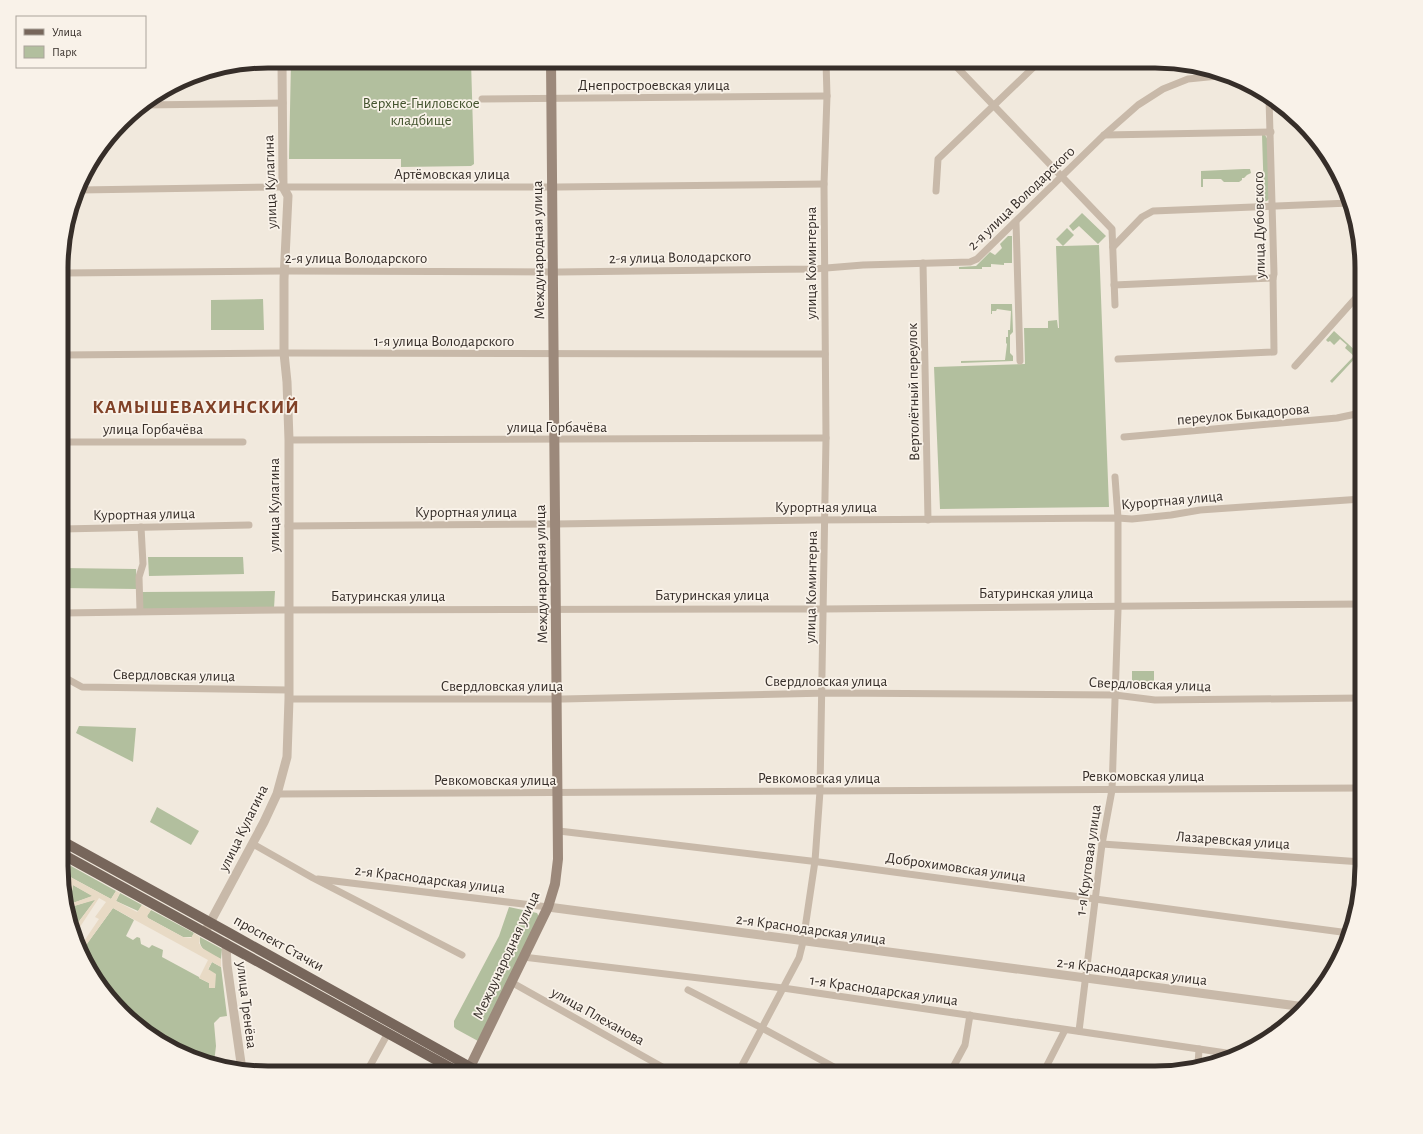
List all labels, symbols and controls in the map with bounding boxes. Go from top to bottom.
legend [16,16,146,68]
text: Улица [52,26,82,38]
text: Парк [52,46,77,58]
street label: Днепростроевская улица [578,78,730,93]
park label: Верхне-Гниловское кладбище [362,96,480,128]
street label: улица Кулагина [261,135,280,230]
street label: 2-я улица Володарского [965,144,1078,253]
street label: Артёмовская улица [394,167,510,182]
street label: улица Дубовского [1251,171,1268,280]
street label: Международная улица [530,180,547,320]
street label: улица Коминтерна [804,206,819,320]
street label: 2-я улица Володарского [609,249,751,266]
street label: 2-я улица Володарского [285,251,427,266]
street label: Вертолётный переулок [905,323,922,461]
street label: 1-я улица Володарского [374,334,514,349]
district label: КАМЫШЕВАХИНСКИЙ [92,397,300,417]
street label: переулок Быкадорова [1176,401,1310,428]
street label: улица Горбачёва [506,420,607,435]
street label: улица Горбачёва [102,422,203,437]
street label: улица Кулагина [267,458,282,553]
street label: Курортная улица [1120,489,1224,512]
street label: Курортная улица [775,500,877,515]
street label: Международная улица [533,504,550,644]
street label: Курортная улица [415,505,517,520]
street label: Курортная улица [93,506,195,523]
street label: улица Коминтерна [803,530,820,645]
street label: Батуринская улица [979,586,1093,601]
street label: Батуринская улица [655,588,769,603]
street label: Батуринская улица [331,589,445,604]
street label: Свердловская улица [113,667,235,684]
street label: Свердловская улица [765,674,887,689]
street label: Свердловская улица [1089,675,1212,694]
street label: Свердловская улица [441,679,563,694]
street label: Ревкомовская улица [1082,769,1204,784]
street label: Ревкомовская улица [758,771,880,786]
street label: Ревкомовская улица [434,773,556,788]
street label: улица Кулагина [216,782,271,875]
street label: 1-я Круговая улица [1073,803,1104,917]
street label: Лазаревская улица [1175,829,1291,852]
street label: Доброхимовская улица [885,850,1027,885]
street label: 2-я Краснодарская улица [354,863,506,896]
street label: Международная улица [470,889,543,1022]
street label: 2-я Краснодарская улица [735,912,887,947]
street label: проспект Стачки [231,913,326,974]
street label: 2-я Краснодарская улица [1056,955,1208,988]
street label: улица Тренёва [234,960,259,1050]
street label: 1-я Краснодарская улица [809,973,959,1008]
street label: улица Плеханова [548,984,647,1048]

